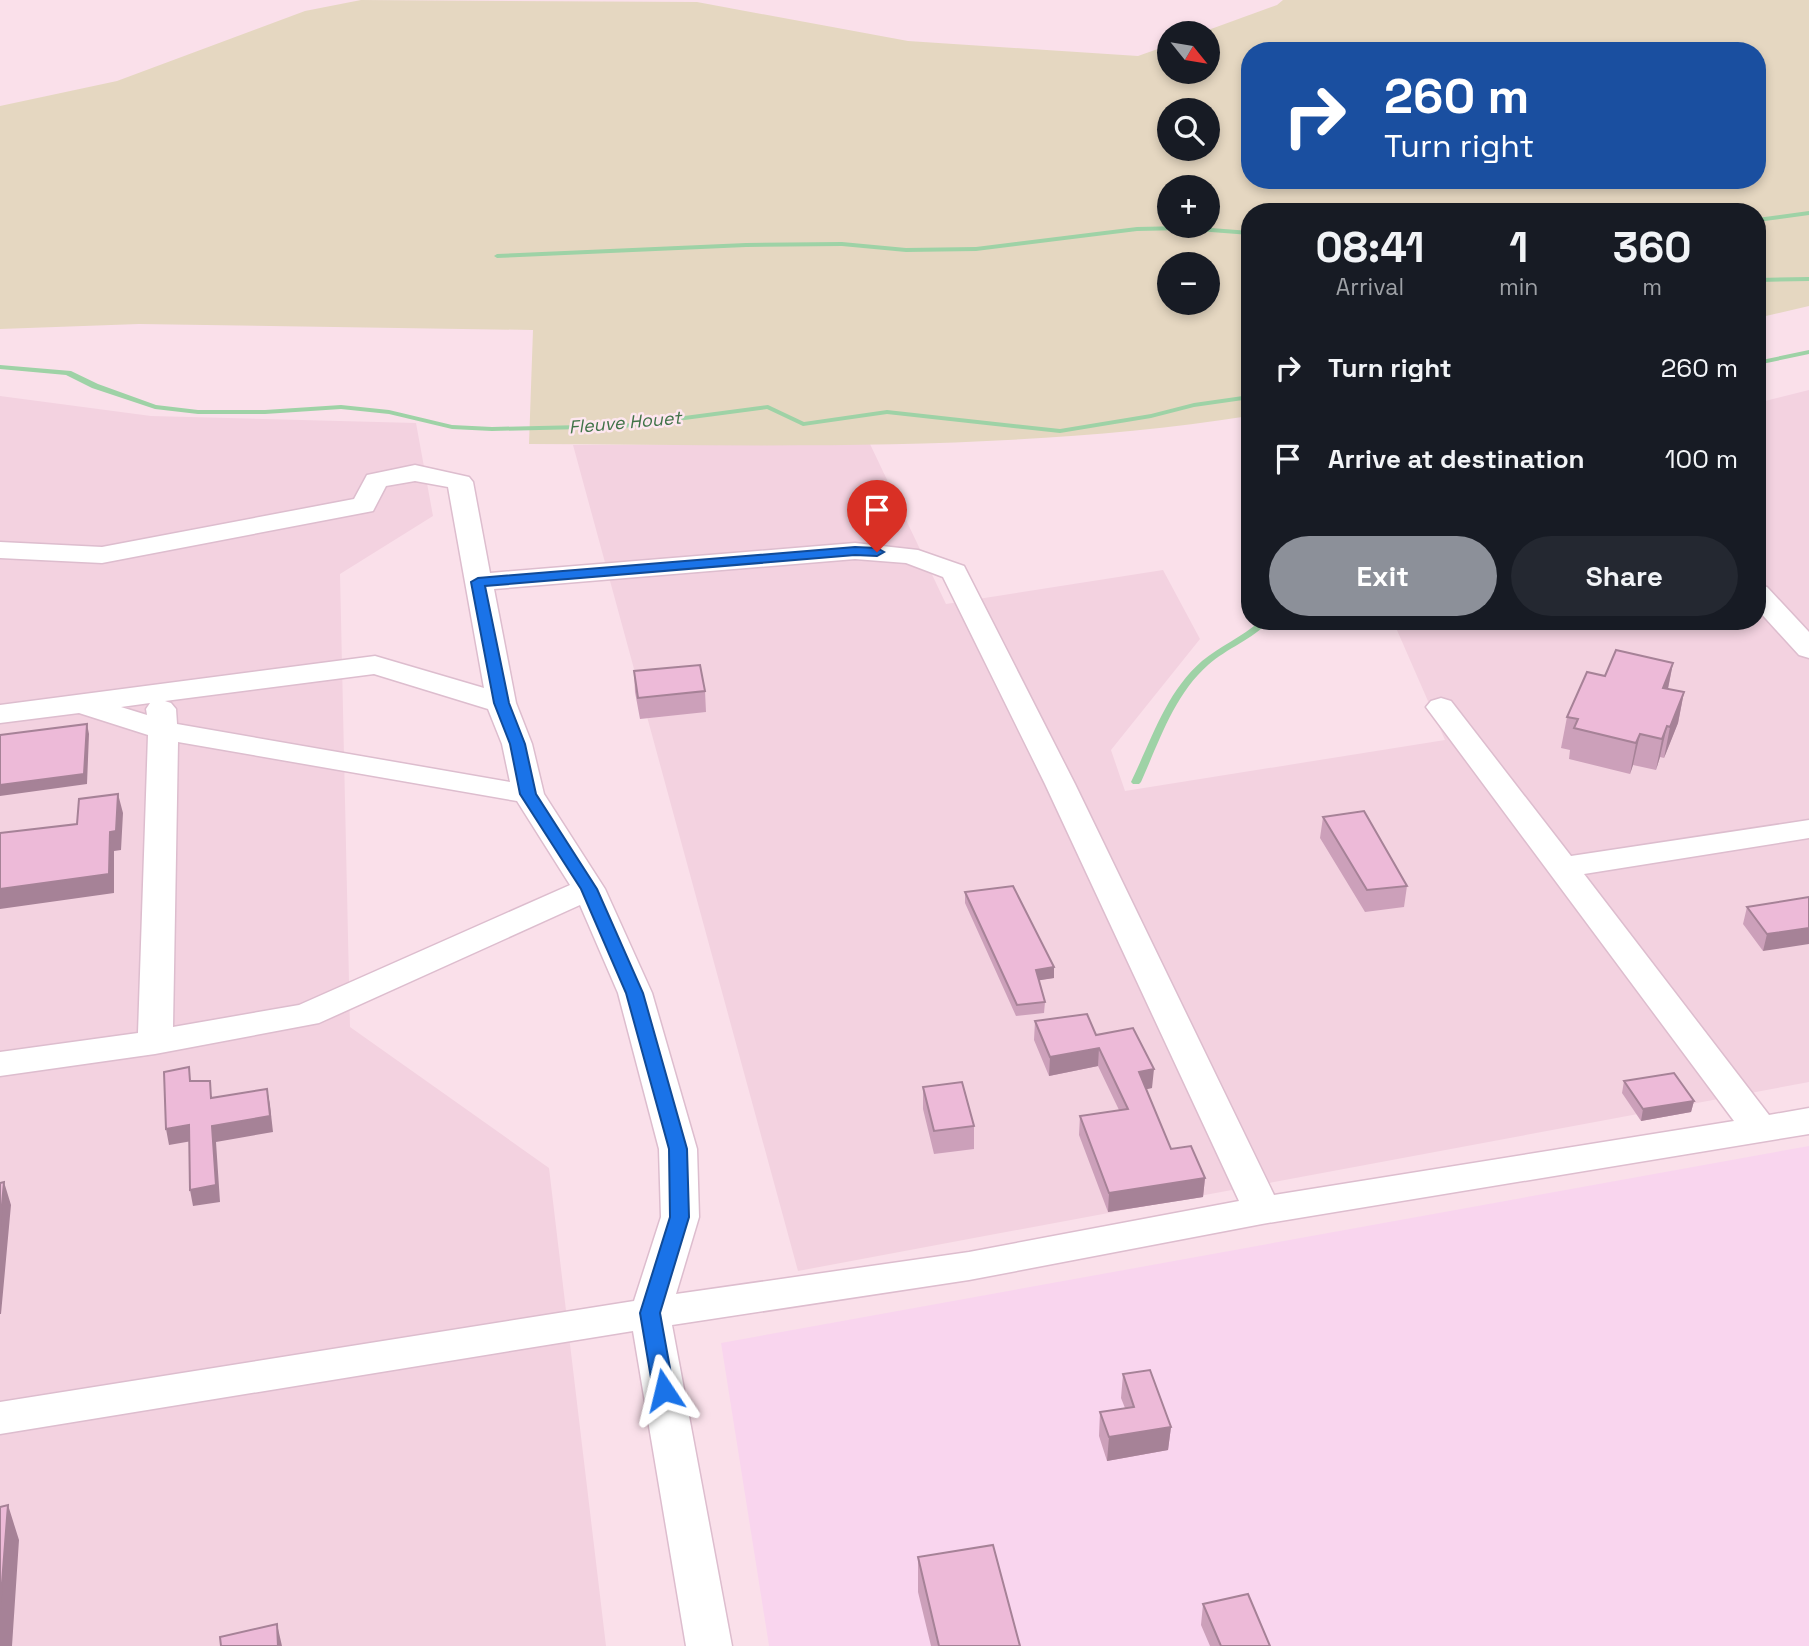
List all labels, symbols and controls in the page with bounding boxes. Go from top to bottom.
north arrow [1157,21,1220,84]
map controls [1157,21,1220,315]
text: 260 m [1384,65,1529,127]
icon: right [1269,70,1360,161]
button: search [1157,98,1220,161]
text: Turn right [1384,126,1534,166]
button: + [1157,175,1220,238]
text: 08:41 [1315,221,1424,274]
text: 1 [1509,221,1528,274]
text: 360 [1613,221,1692,274]
button: − [1157,252,1220,315]
text: Arrival [1336,272,1404,302]
text: min [1499,272,1538,302]
text: m [1642,272,1662,302]
icon: right [1269,349,1307,387]
text: Turn right [1328,351,1452,385]
text: 260 m [1661,351,1738,385]
water label: Fleuve Houet [568,405,684,438]
icon: arrive [1269,440,1307,478]
text: Arrive at destination [1328,442,1585,476]
text: 100 m [1665,442,1738,476]
pin [847,480,907,552]
icon: arrive [858,491,896,529]
button: Exit [1269,536,1497,616]
button: Share [1511,536,1738,616]
position arrow [627,1353,701,1427]

